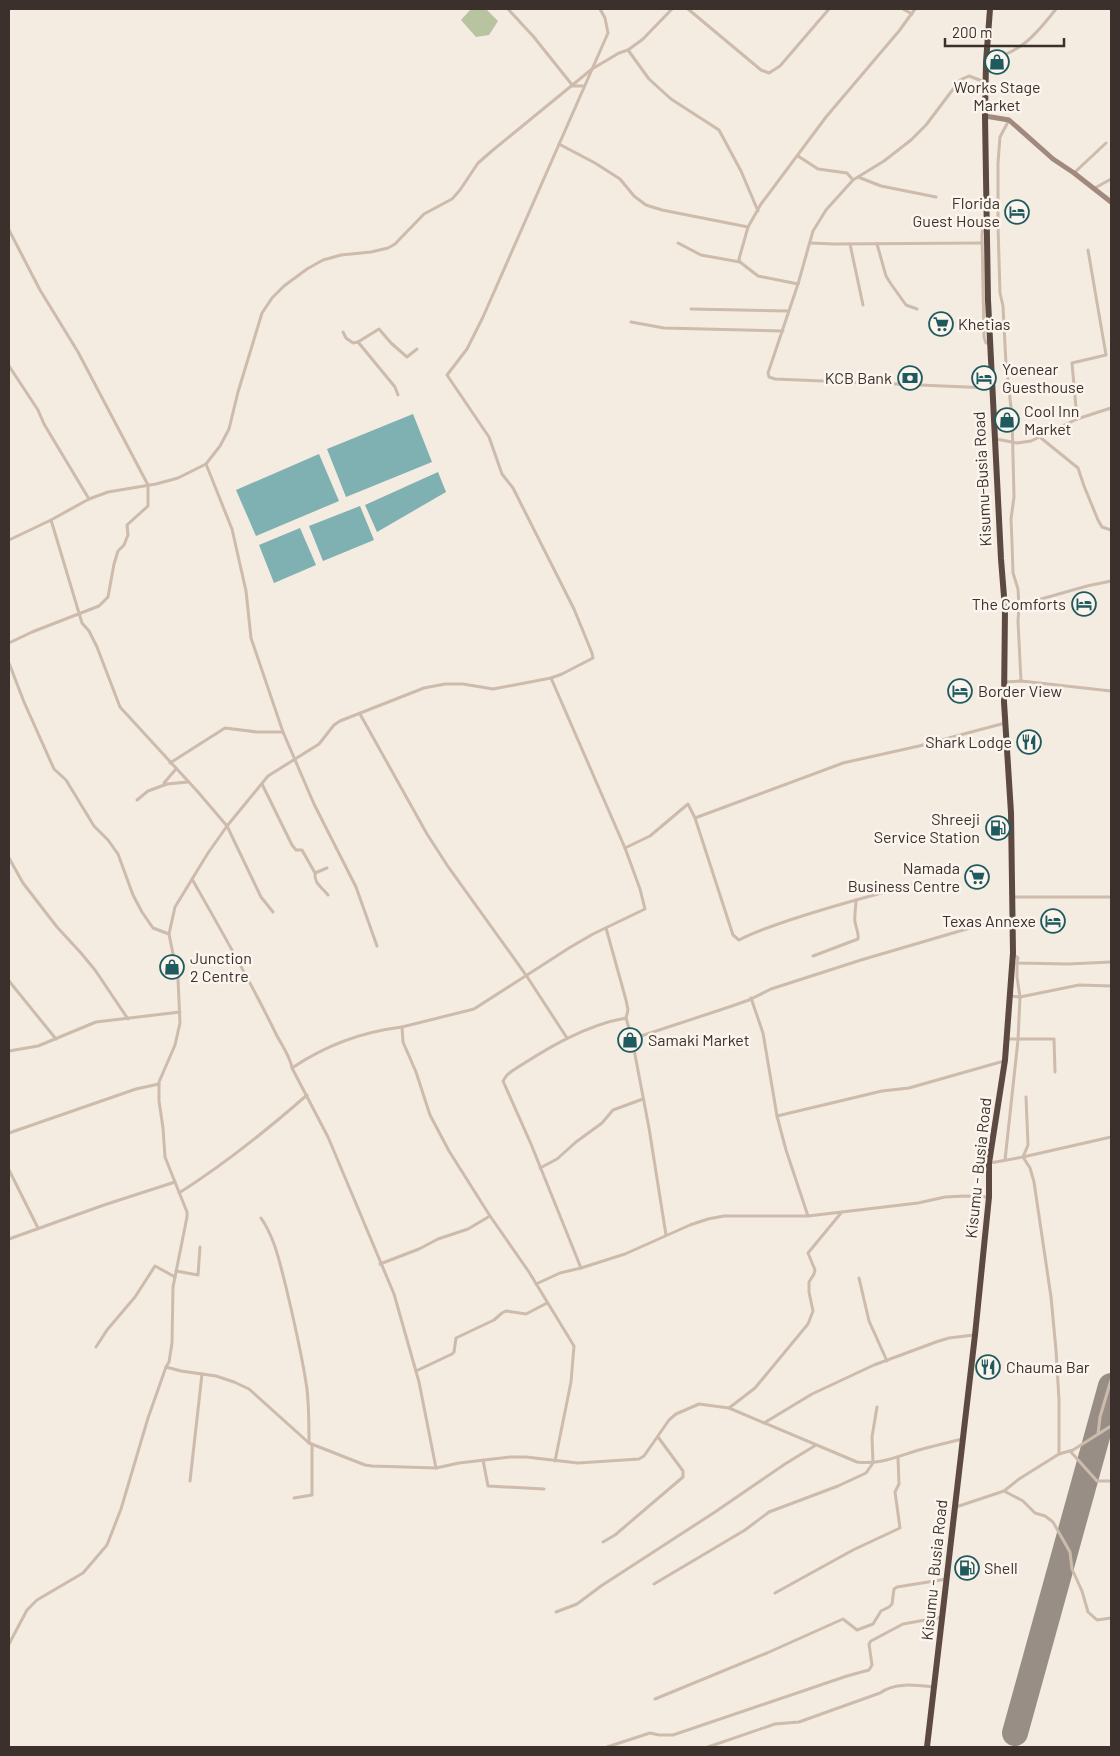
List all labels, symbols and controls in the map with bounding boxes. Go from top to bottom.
scale bar [945,15,1064,47]
text: 200 m [952,23,992,41]
shop icon: Works Stage Market [984,49,1010,75]
place label: Works Stage Market [953,77,1041,114]
place label: Florida Guest House [913,193,1000,230]
hotel icon: Florida Guest House [1004,199,1030,225]
supermarket icon: Khetias [928,311,954,337]
place label: Khetias [958,314,1010,333]
place label: Yoenear Guesthouse [1002,359,1084,396]
bank icon: KCB Bank [897,365,923,391]
hotel icon: Yoenear Guesthouse [971,365,997,391]
place label: KCB Bank [825,368,892,387]
place label: Cool Inn Market [1024,401,1079,438]
shop icon: Cool Inn Market [994,407,1020,433]
street label: Kisumu-Busia Road [968,411,995,547]
hotel icon: The Comforts [1071,591,1097,617]
place label: The Comforts [972,594,1066,613]
hotel icon: Border View [947,678,973,704]
place label: Border View [978,681,1063,700]
restaurant icon: Shark Lodge [1016,729,1042,755]
place label: Shark Lodge [925,732,1012,751]
place label: Shreeji Service Station [874,809,980,846]
fuel station icon: Shreeji Service Station [985,815,1011,841]
place label: Namada Business Centre [848,858,960,895]
supermarket icon: Namada Business Centre [964,864,990,890]
hotel icon: Texas Annexe [1040,908,1066,934]
place label: Texas Annexe [942,911,1036,930]
place label: Junction 2 Centre [190,948,252,985]
shop icon: Junction 2 Centre [159,954,185,980]
shop icon: Samaki Market [617,1027,643,1053]
place label: Samaki Market [648,1030,750,1049]
street label: Kisumu - Busia Road [961,1097,994,1239]
restaurant icon: Chauma Bar [975,1354,1001,1380]
place label: Chauma Bar [1006,1357,1090,1376]
street label: Kisumu - Busia Road [917,1499,950,1641]
fuel station icon: Shell [954,1555,980,1581]
place label: Shell [984,1558,1018,1577]

